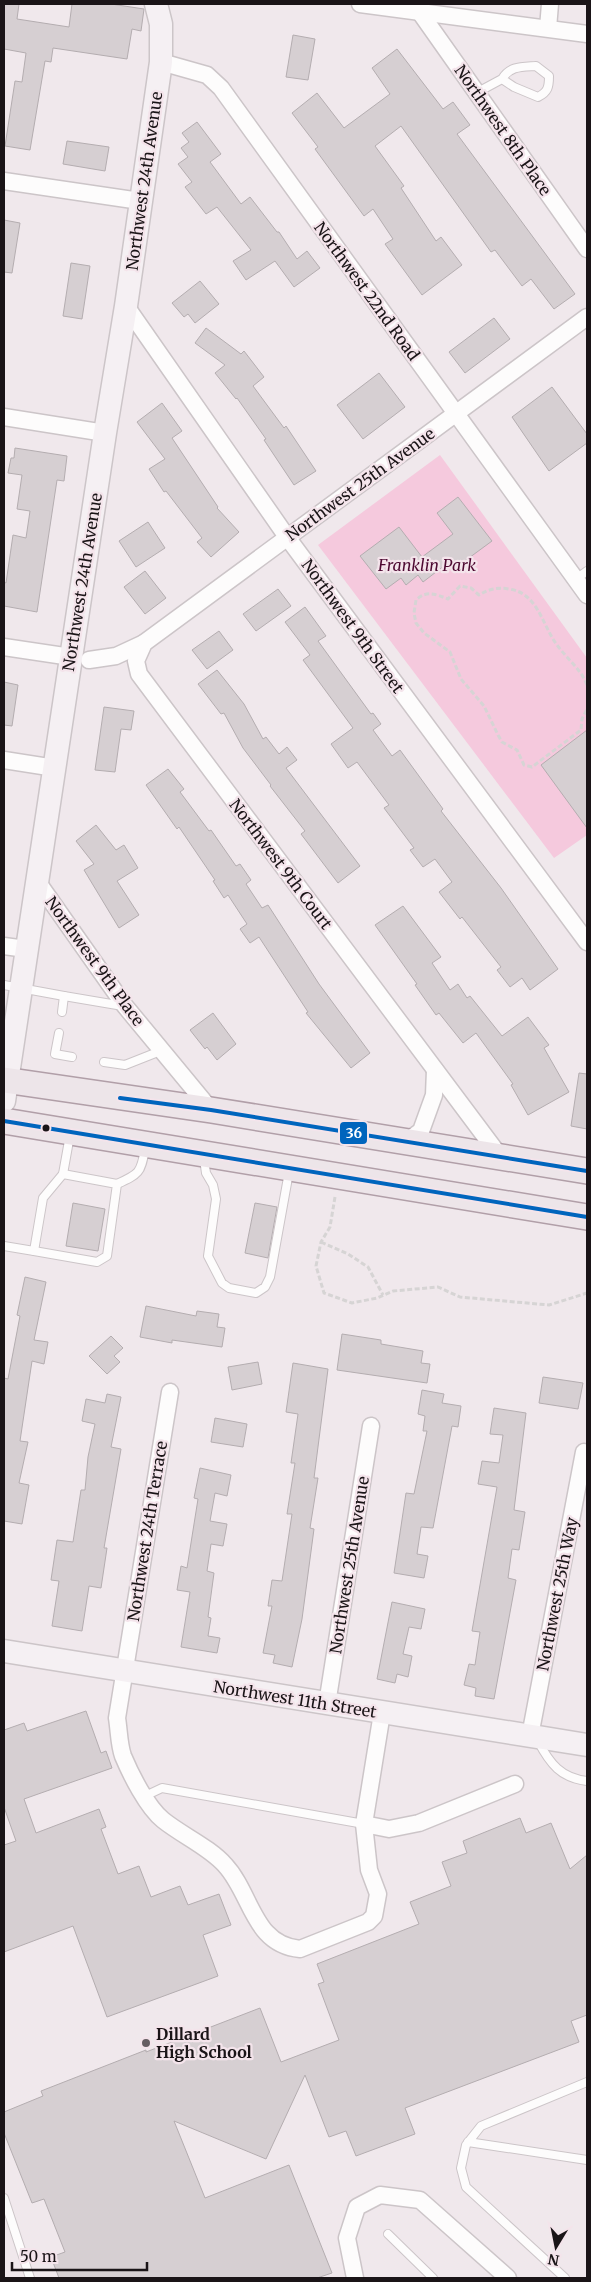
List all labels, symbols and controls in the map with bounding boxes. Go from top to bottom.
street label: Northwest 8th Place [450,61,556,199]
street label: Northwest 24th Avenue [122,90,166,272]
street label: Northwest 22nd Road [310,218,424,365]
street label: Northwest 25th Avenue [282,423,438,545]
street label: Northwest 24th Avenue [58,491,106,673]
street label: Northwest 9th Street [298,555,409,698]
park label: Franklin Park [377,555,476,575]
street label: Northwest 9th Court [225,795,337,934]
street label: Northwest 9th Place [41,892,149,1030]
line badge: 36 [339,1121,368,1145]
unlabelled marker [41,1123,51,1133]
text: 36 [346,1124,363,1142]
street label: Northwest 24th Terrace [123,1439,171,1623]
street label: Northwest 25th Avenue [325,1475,373,1655]
street label: Northwest 25th Way [532,1515,582,1673]
street label: Northwest 11th Street [212,1676,379,1722]
place label: Dillard High School [156,2024,252,2062]
marker: Dillard High School [140,2037,152,2049]
north arrow [531,2222,581,2272]
scale bar [12,2240,148,2272]
text: 50 m [20,2247,57,2266]
text: N [547,2250,561,2270]

